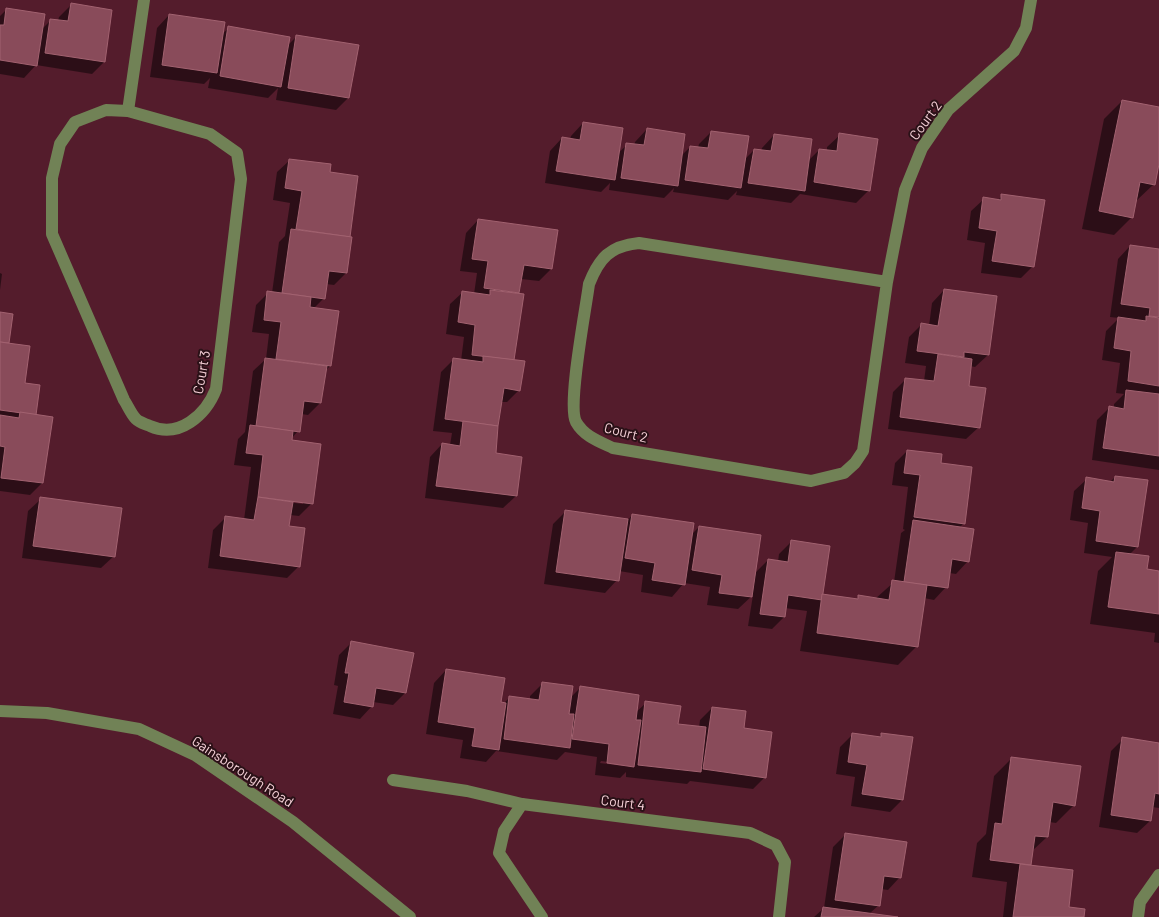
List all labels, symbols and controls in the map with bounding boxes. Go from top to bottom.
street label: Court 2 [905,97,945,143]
street label: Court 3 [189,349,213,395]
street label: Court 2 [602,418,650,446]
street label: Gainsborough Road [189,732,297,810]
street label: Court 4 [600,791,646,813]

